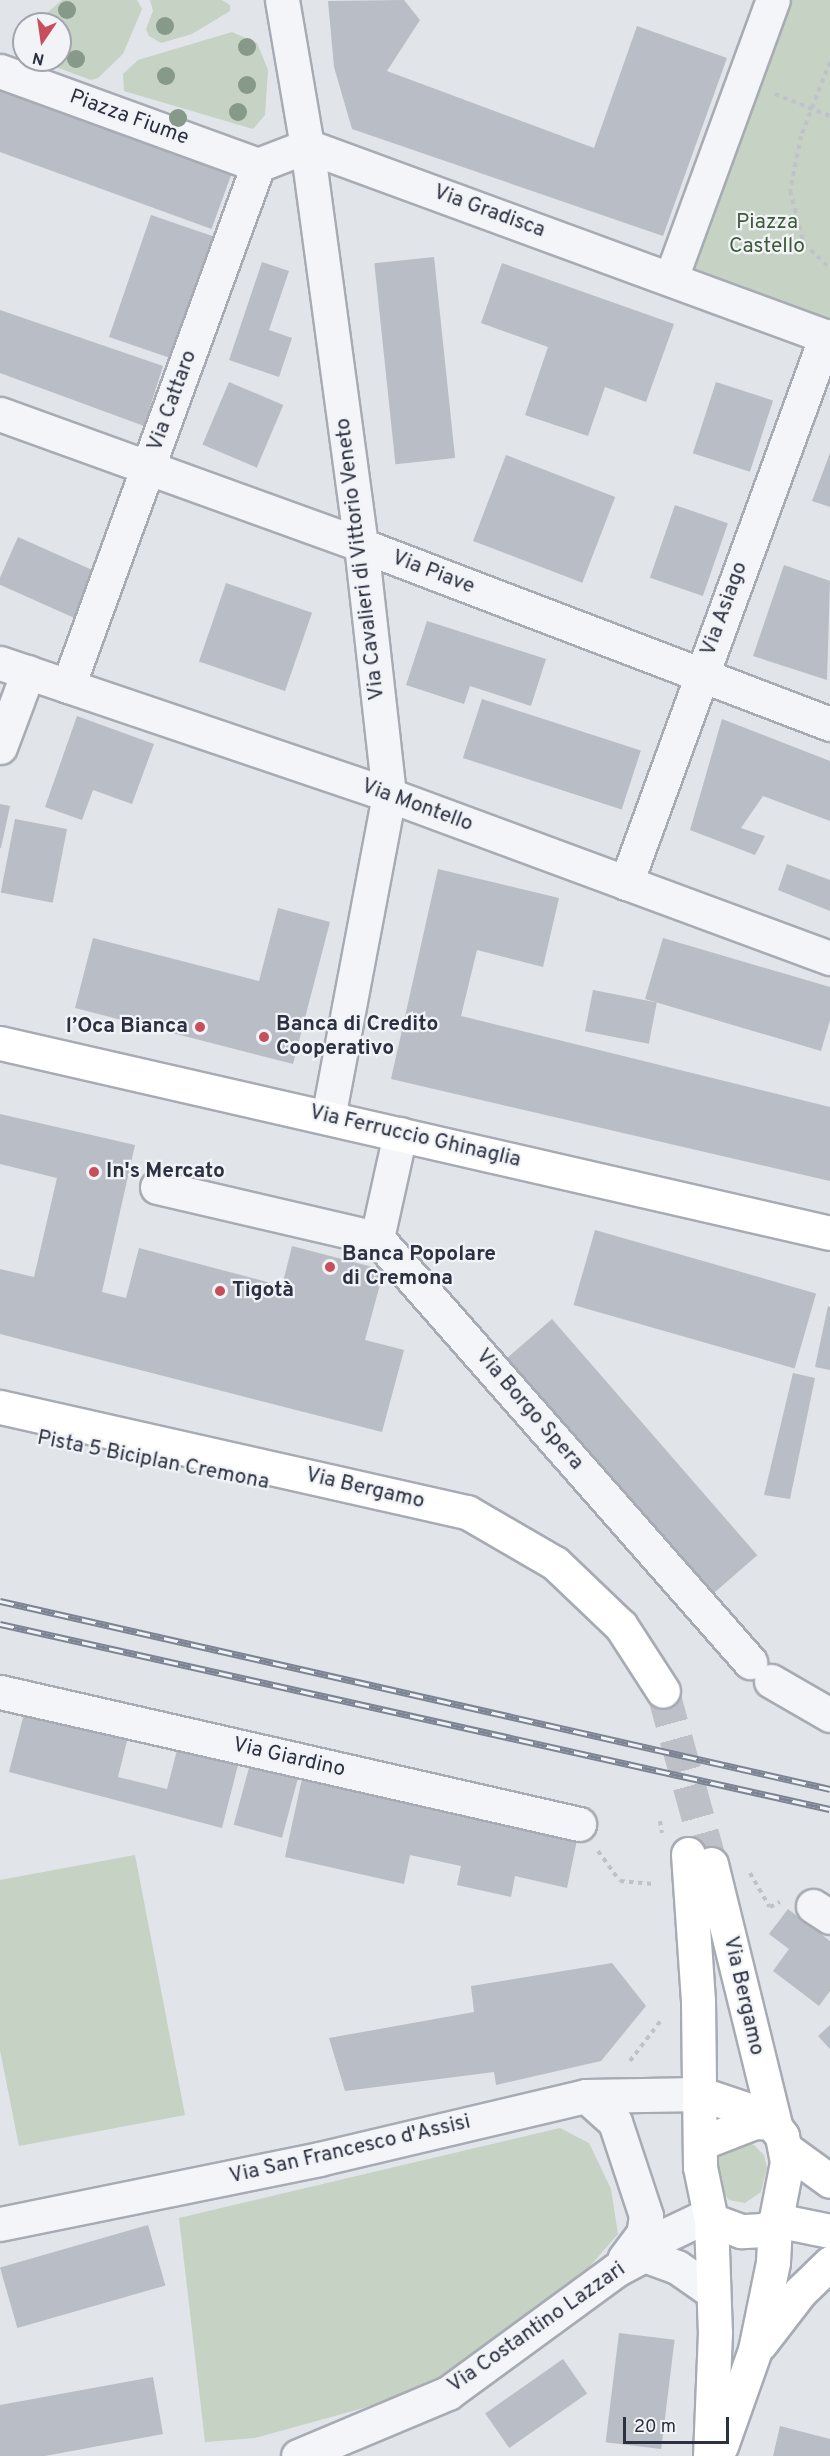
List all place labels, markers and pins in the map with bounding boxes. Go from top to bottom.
place label: Banca di Credito Cooperativo [276,1012,438,1062]
place label: l’Oca Bianca [66,1014,188,1040]
marker: l’Oca Bianca [193,1020,207,1034]
marker: Banca di Credito Cooperativo [257,1030,271,1044]
place label: In's Mercato [106,1159,225,1185]
marker: In's Mercato [87,1165,101,1179]
place label: Banca Popolare di Cremona [342,1242,496,1292]
marker: Banca Popolare di Cremona [323,1260,337,1274]
place label: Tigotà [232,1278,294,1304]
marker: Tigotà [213,1284,227,1298]

